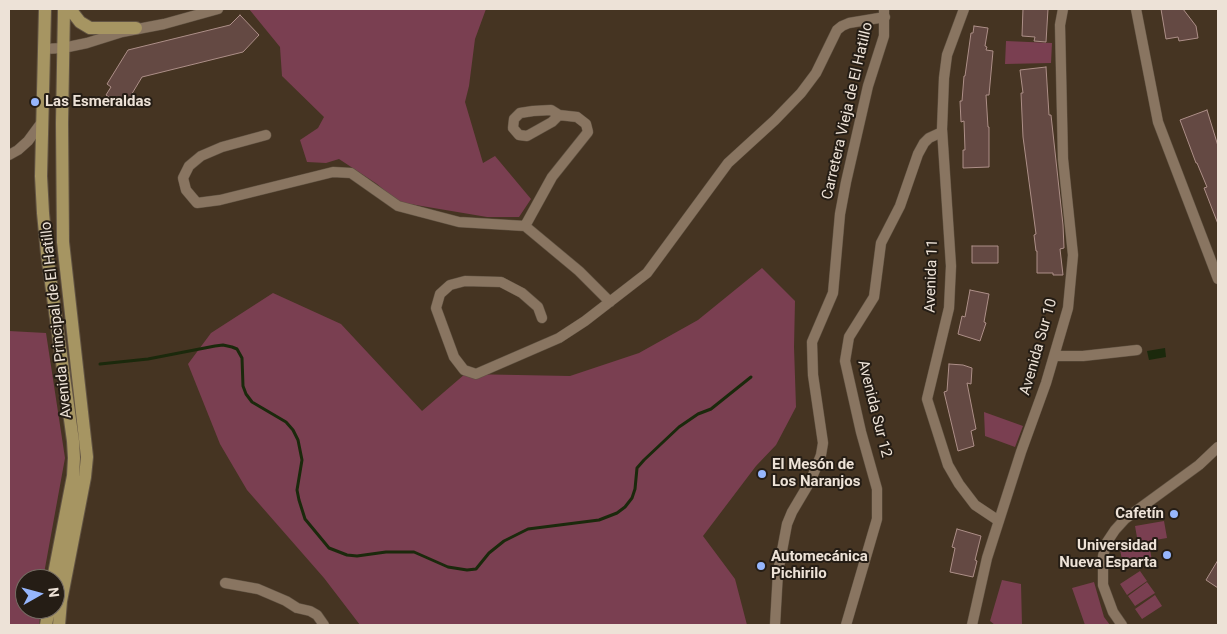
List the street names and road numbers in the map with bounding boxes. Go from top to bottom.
street label: Carretera Vieja de El Hatillo [819,21,877,201]
street label: Avenida Principal de El Hatillo [38,221,76,419]
street label: Avenida 11 [922,239,942,313]
street label: Avenida Sur 10 [1017,297,1061,397]
street label: Avenida Sur 12 [853,358,895,460]

